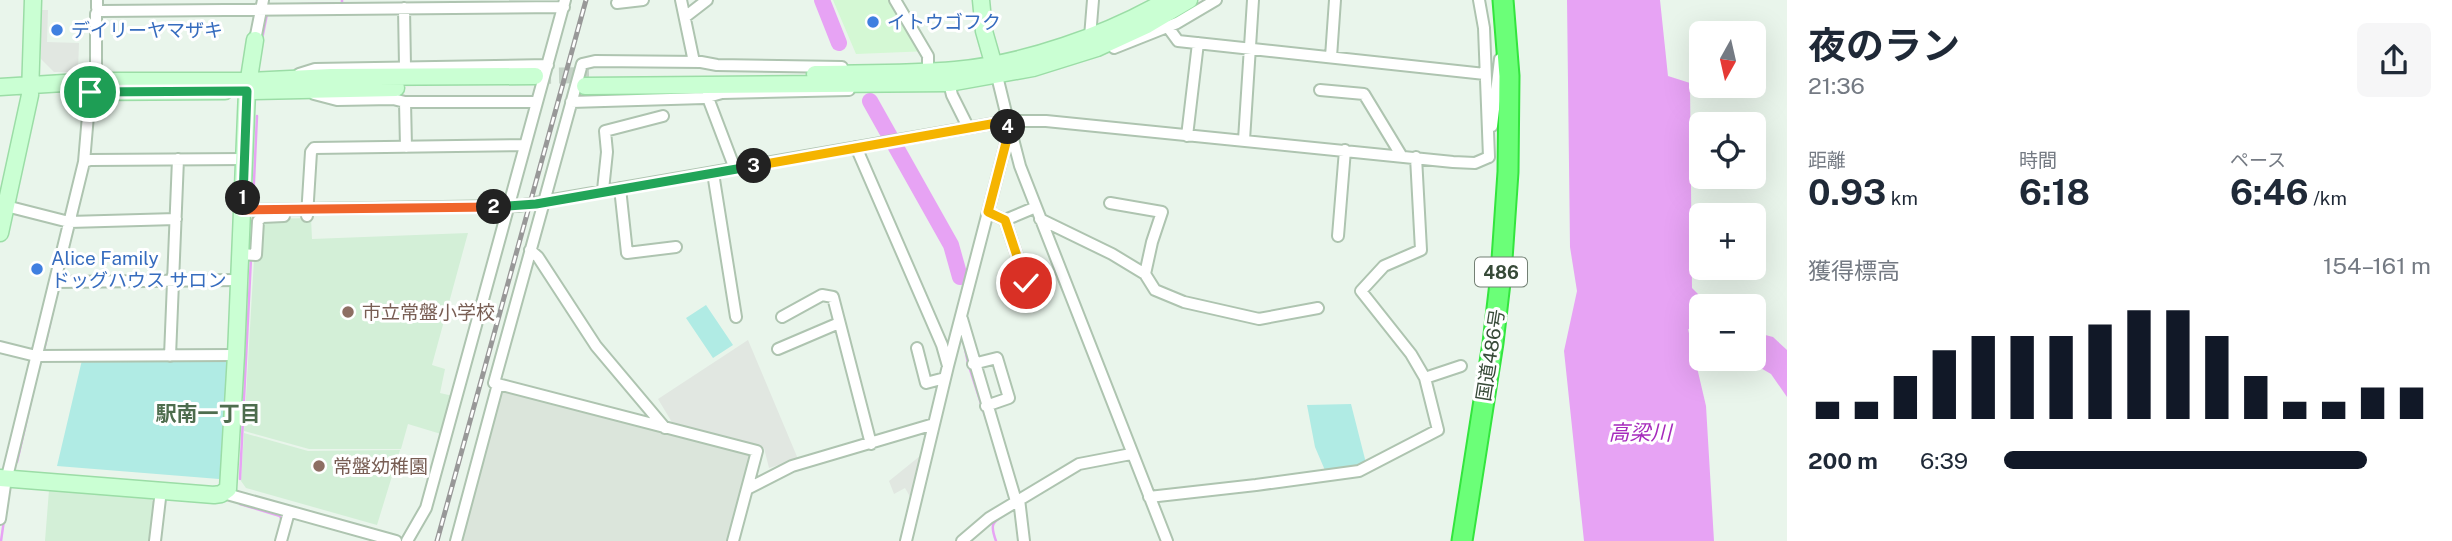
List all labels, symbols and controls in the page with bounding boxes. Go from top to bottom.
place label: イトウゴフク [887,11,1001,33]
marker: イトウゴフク [865,14,881,30]
place label: デイリーヤマザキ [71,19,223,41]
north arrow [1689,21,1766,98]
map controls [1689,21,1766,371]
marker: デイリーヤマザキ [49,22,65,38]
text: 夜のラン [1808,23,1960,68]
button: share [2357,23,2431,97]
pin [60,62,120,122]
text: 21:36 [1808,72,1865,99]
icon: arrive [71,73,109,111]
pin: 4 [990,110,1026,144]
button: locate [1689,112,1766,189]
text: 4 [1001,115,1014,137]
pin: 3 [736,148,772,184]
text: 距離 [1808,149,1846,171]
text: 時間 [2019,149,2057,171]
text: ペース [2230,149,2286,171]
text: 3 [747,154,760,176]
text: 0.93 [1808,172,1886,213]
text: 6:18 [2019,172,2090,213]
text: 6:46 [2230,172,2309,213]
pin: 1 [226,180,260,216]
text: 1 [238,186,247,208]
text: km [1886,187,1918,209]
text: /km [2309,187,2347,209]
pin: 2 [476,190,512,224]
text: 2 [487,195,500,217]
button: + [1689,203,1766,280]
place label: Alice Family ドッグハウス サロン [51,247,227,291]
text: 154–161 m [2323,252,2431,279]
pin [996,253,1056,313]
text: 獲得標高 [1808,257,1900,284]
road number: 486 [1475,258,1527,286]
marker: Alice Family ドッグハウス サロン [29,261,45,277]
icon: check [1007,264,1045,302]
button: − [1689,294,1766,371]
place label: 市立常盤小学校 [362,301,495,323]
marker: 市立常盤小学校 [340,304,356,320]
street label: 国道486号 [1472,307,1508,403]
district label: 駅南一丁目 [156,401,261,426]
water label: 高梁川 [1609,420,1673,445]
text: 200 m [1808,447,1878,474]
text: 6:39 [1920,447,1968,474]
place label: 常盤幼稚園 [333,455,428,477]
marker: 常盤幼稚園 [311,458,327,474]

